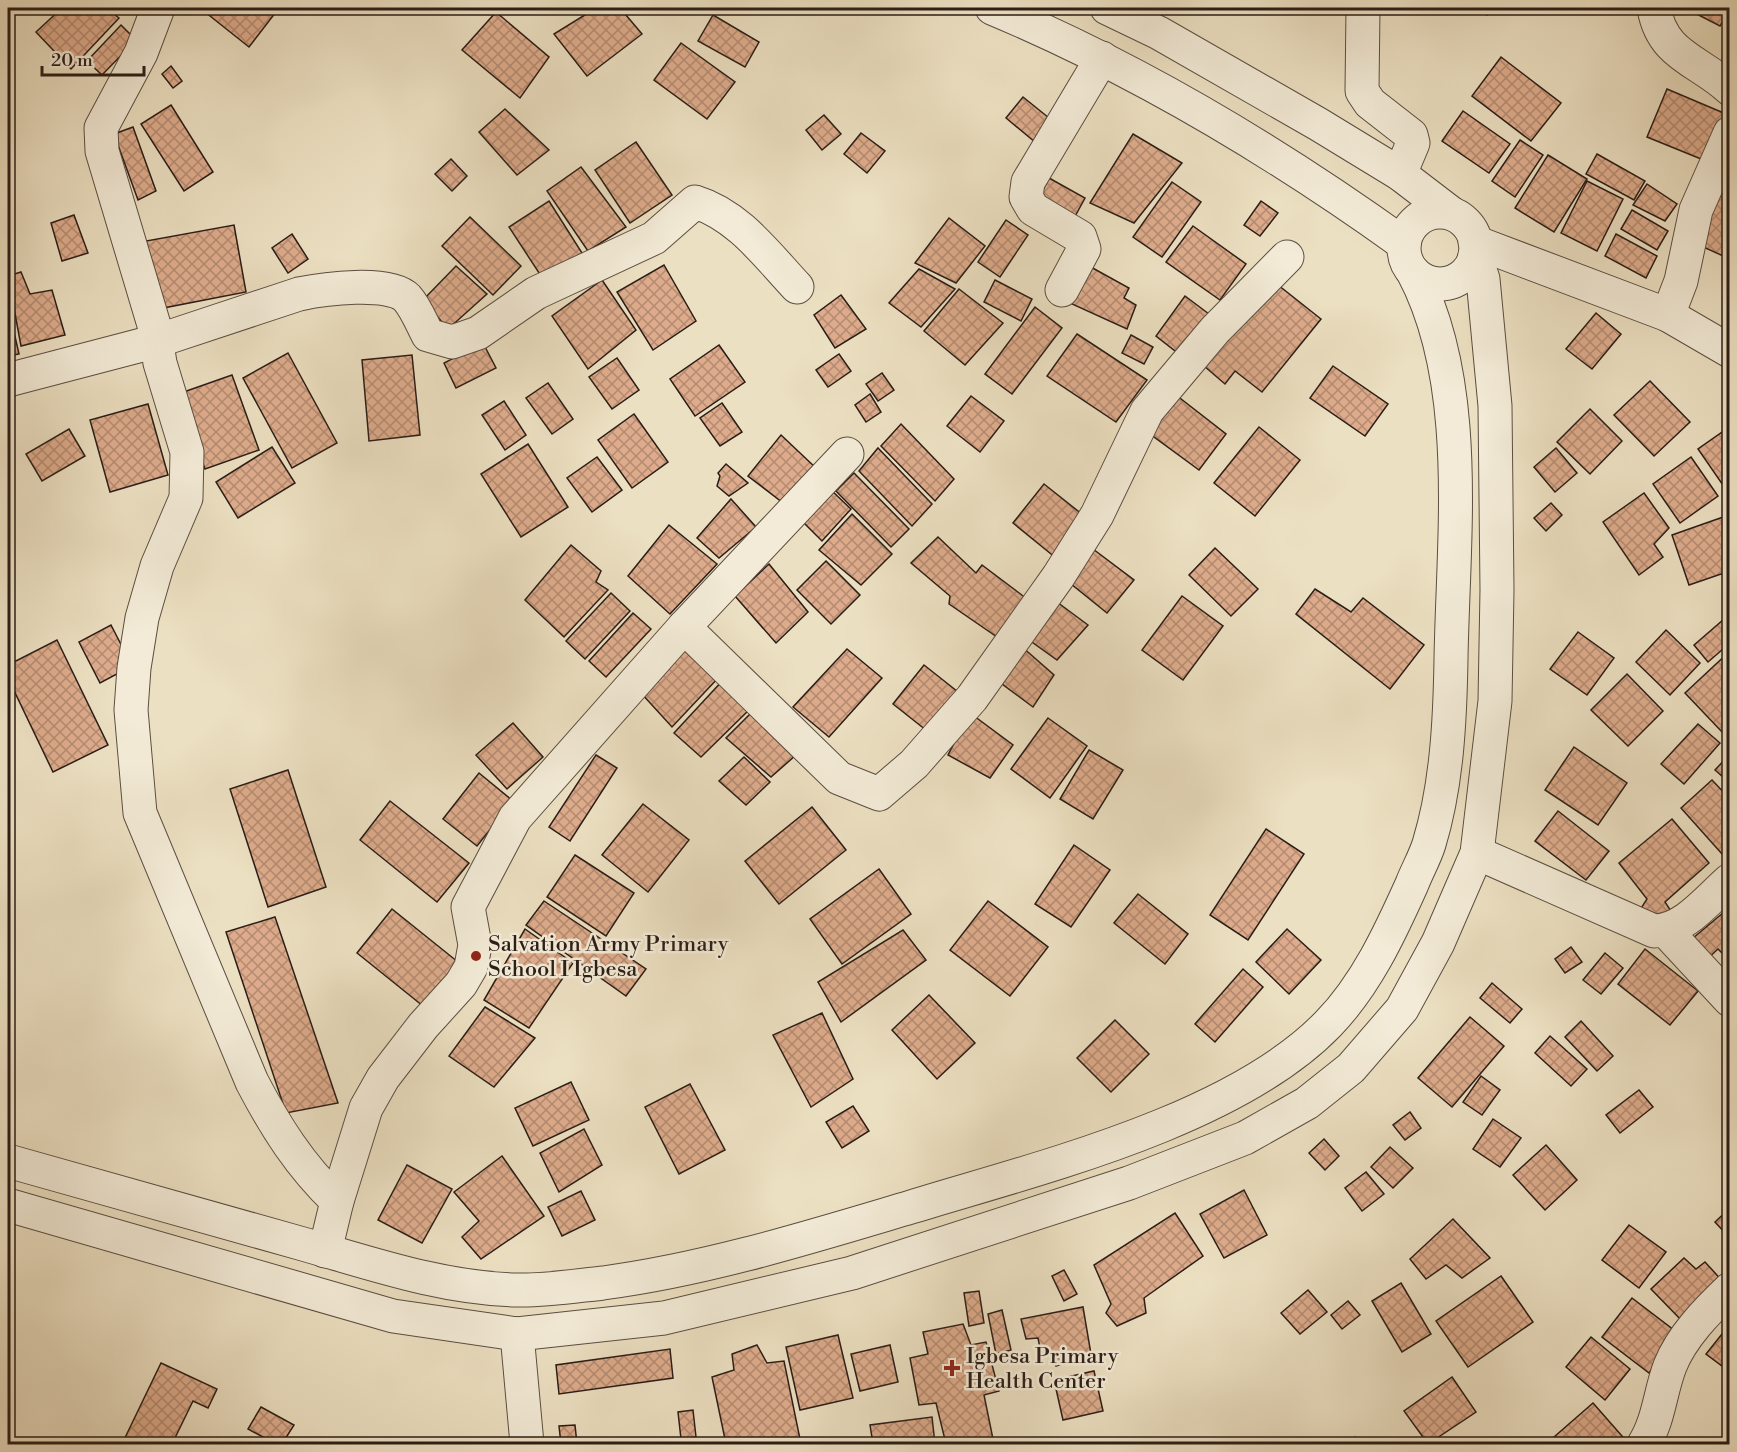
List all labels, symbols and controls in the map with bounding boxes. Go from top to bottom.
scale bar [42,39,144,77]
text: 20 m [51,49,93,72]
place label: Salvation Army Primary School I Igbesa [488,931,729,983]
marker: Salvation Army Primary School I Igbesa [469,949,483,963]
place label: Igbesa Primary Health Center [966,1343,1119,1395]
marker: Igbesa Primary Health Center [943,1359,961,1377]

